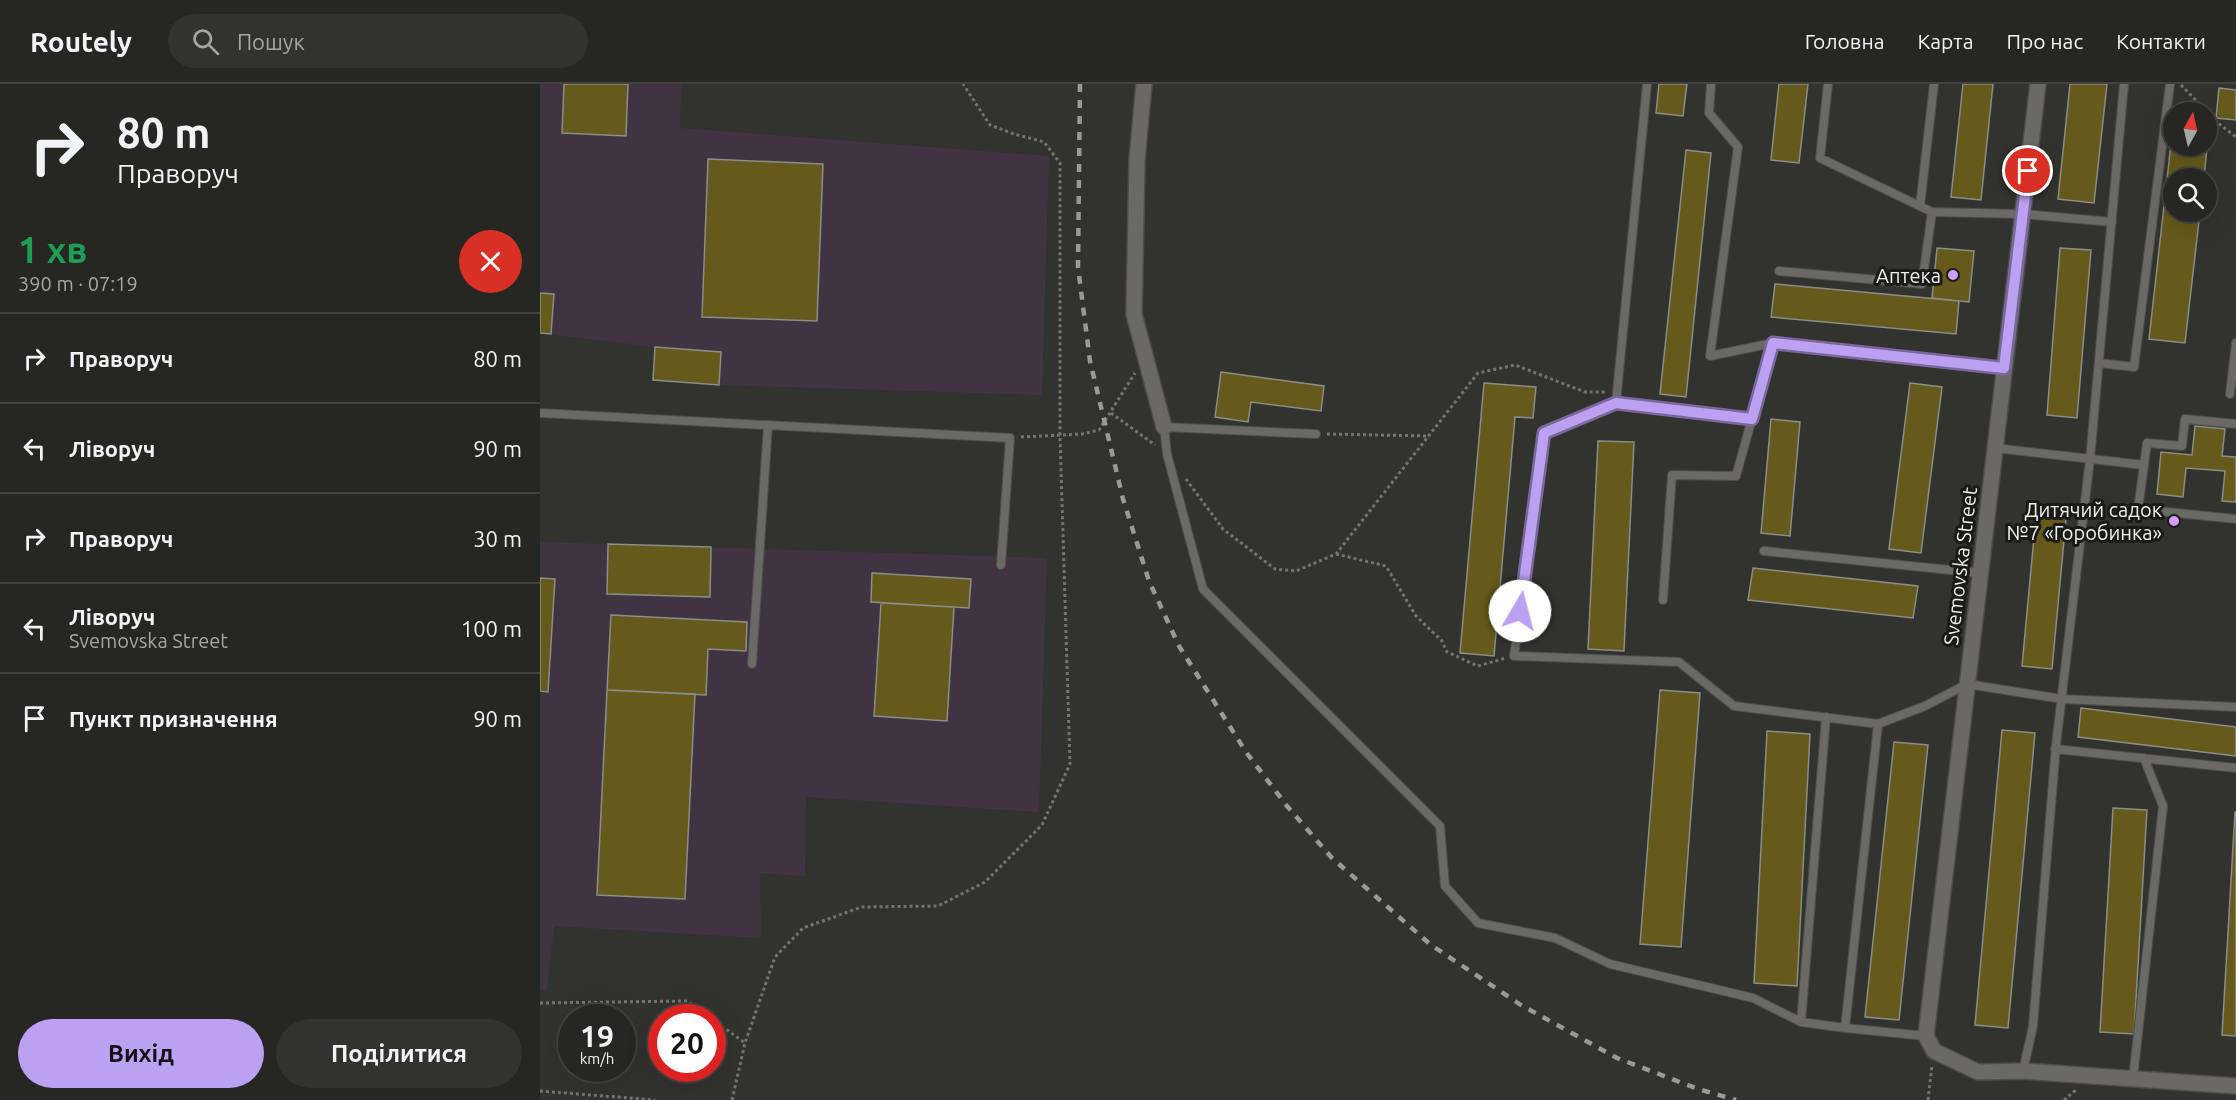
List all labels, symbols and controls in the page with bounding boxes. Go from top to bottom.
search box [168,14,588,68]
icon: search [189,25,222,58]
text: Routely [30,26,132,57]
text: Пошук [237,29,305,54]
text: Головна [1805,29,1885,53]
text: Карта [1918,29,1973,53]
text: Про нас [2006,29,2083,53]
text: Контакти [2116,29,2206,53]
north arrow [2163,102,2217,156]
map controls [2163,102,2217,222]
icon: right [18,108,96,186]
text: 80 m [117,109,211,156]
pin [2002,145,2053,196]
icon: arrive [2011,154,2044,187]
text: Праворуч [117,158,239,188]
button: search [2163,168,2217,222]
text: 1 хв [18,229,87,270]
button: close [459,230,522,293]
place label: Аптека [1876,264,1941,287]
marker: Аптека [1946,268,1960,282]
text: 390 m · 07:19 [18,272,138,295]
icon: right [18,342,51,375]
text: Праворуч [69,346,173,371]
text: 80 m [473,346,522,371]
icon: left [18,432,51,465]
text: Ліворуч [69,436,155,461]
text: 90 m [473,436,522,461]
street label: Svemovska Street [1939,485,1981,646]
place label: Дитячий садок №7 «Горобинка» [2007,498,2162,544]
marker: Дитячий садок №7 «Горобинка» [2167,514,2181,528]
icon: right [18,522,51,555]
text: Праворуч [69,526,173,551]
text: 30 m [473,526,522,551]
position arrow [1488,579,1552,643]
text: Ліворуч [69,604,155,629]
icon: left [18,612,51,645]
text: 100 m [461,616,522,641]
text: Svemovska Street [69,629,228,652]
icon: arrive [18,702,51,735]
text: Пункт призначення [69,706,278,731]
text: 90 m [473,706,522,731]
speed limit sign: 20 [648,1004,726,1082]
button: Вихід [18,1019,264,1088]
button: Поділитися [276,1019,522,1088]
text: 19 [580,1019,614,1053]
text: km/h [580,1050,614,1067]

